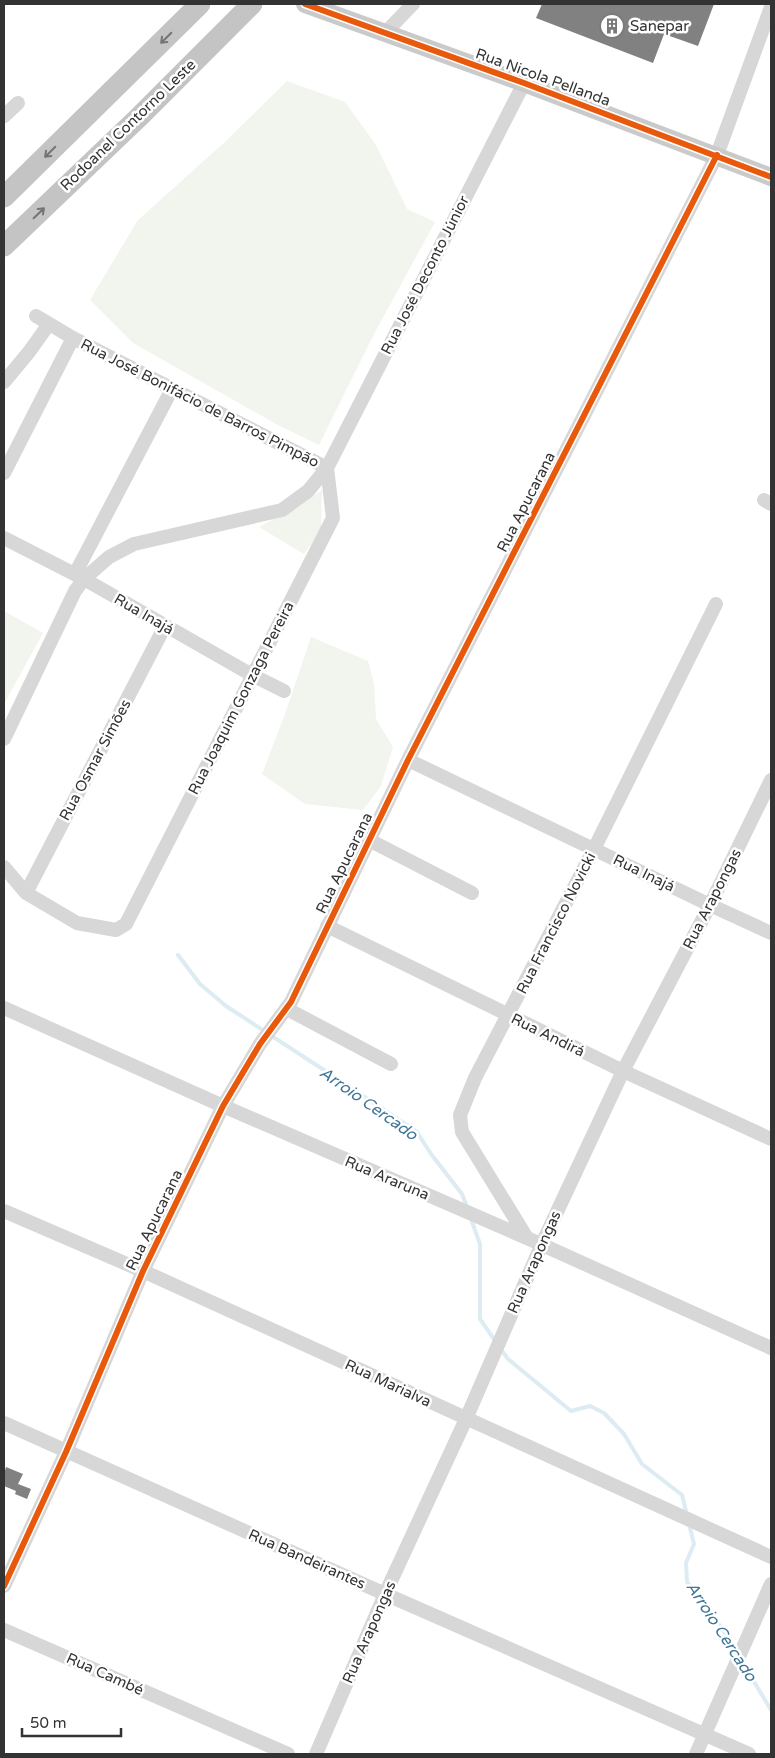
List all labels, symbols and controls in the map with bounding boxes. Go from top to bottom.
building icon: Sanepar [599,13,625,39]
place label: Sanepar [630,17,689,35]
one-way arrow [159,32,172,44]
street label: Rua Nicola Pellanda [473,44,613,110]
street label: Rodoanel Contorno Leste [57,56,199,194]
one-way arrow [44,146,56,158]
street label: Rua José Deconto Júnior [377,192,473,357]
one-way arrow [33,206,45,219]
street label: Rua José Bonifácio de Barros Pimpão [78,335,322,471]
street label: Rua Apucarana [493,449,559,555]
street label: Rua Inajá [111,590,177,638]
street label: Rua Joaquim Gonzaga Pereira [184,598,298,798]
street label: Rua Osmar Simões [55,696,135,824]
street label: Rua Apucarana [312,810,376,916]
street label: Rua Arapongas [679,846,745,952]
street label: Rua Francisco Novicki [512,849,600,997]
street label: Rua Inajá [610,850,678,896]
street label: Rua Andirá [508,1009,588,1061]
water label: Arroio Cercado [316,1063,422,1146]
street label: Rua Araruna [342,1152,432,1204]
street label: Rua Apucarana [122,1167,186,1273]
street label: Rua Arapongas [503,1208,565,1316]
street label: Rua Marialva [342,1355,434,1411]
street label: Rua Bandeirantes [246,1525,368,1593]
street label: Rua Arapongas [338,1578,400,1686]
water label: Arroio Cercado [682,1578,761,1686]
street label: Rua Cambé [64,1649,146,1699]
scale bar [22,1706,121,1738]
text: 50 m [30,1714,67,1732]

